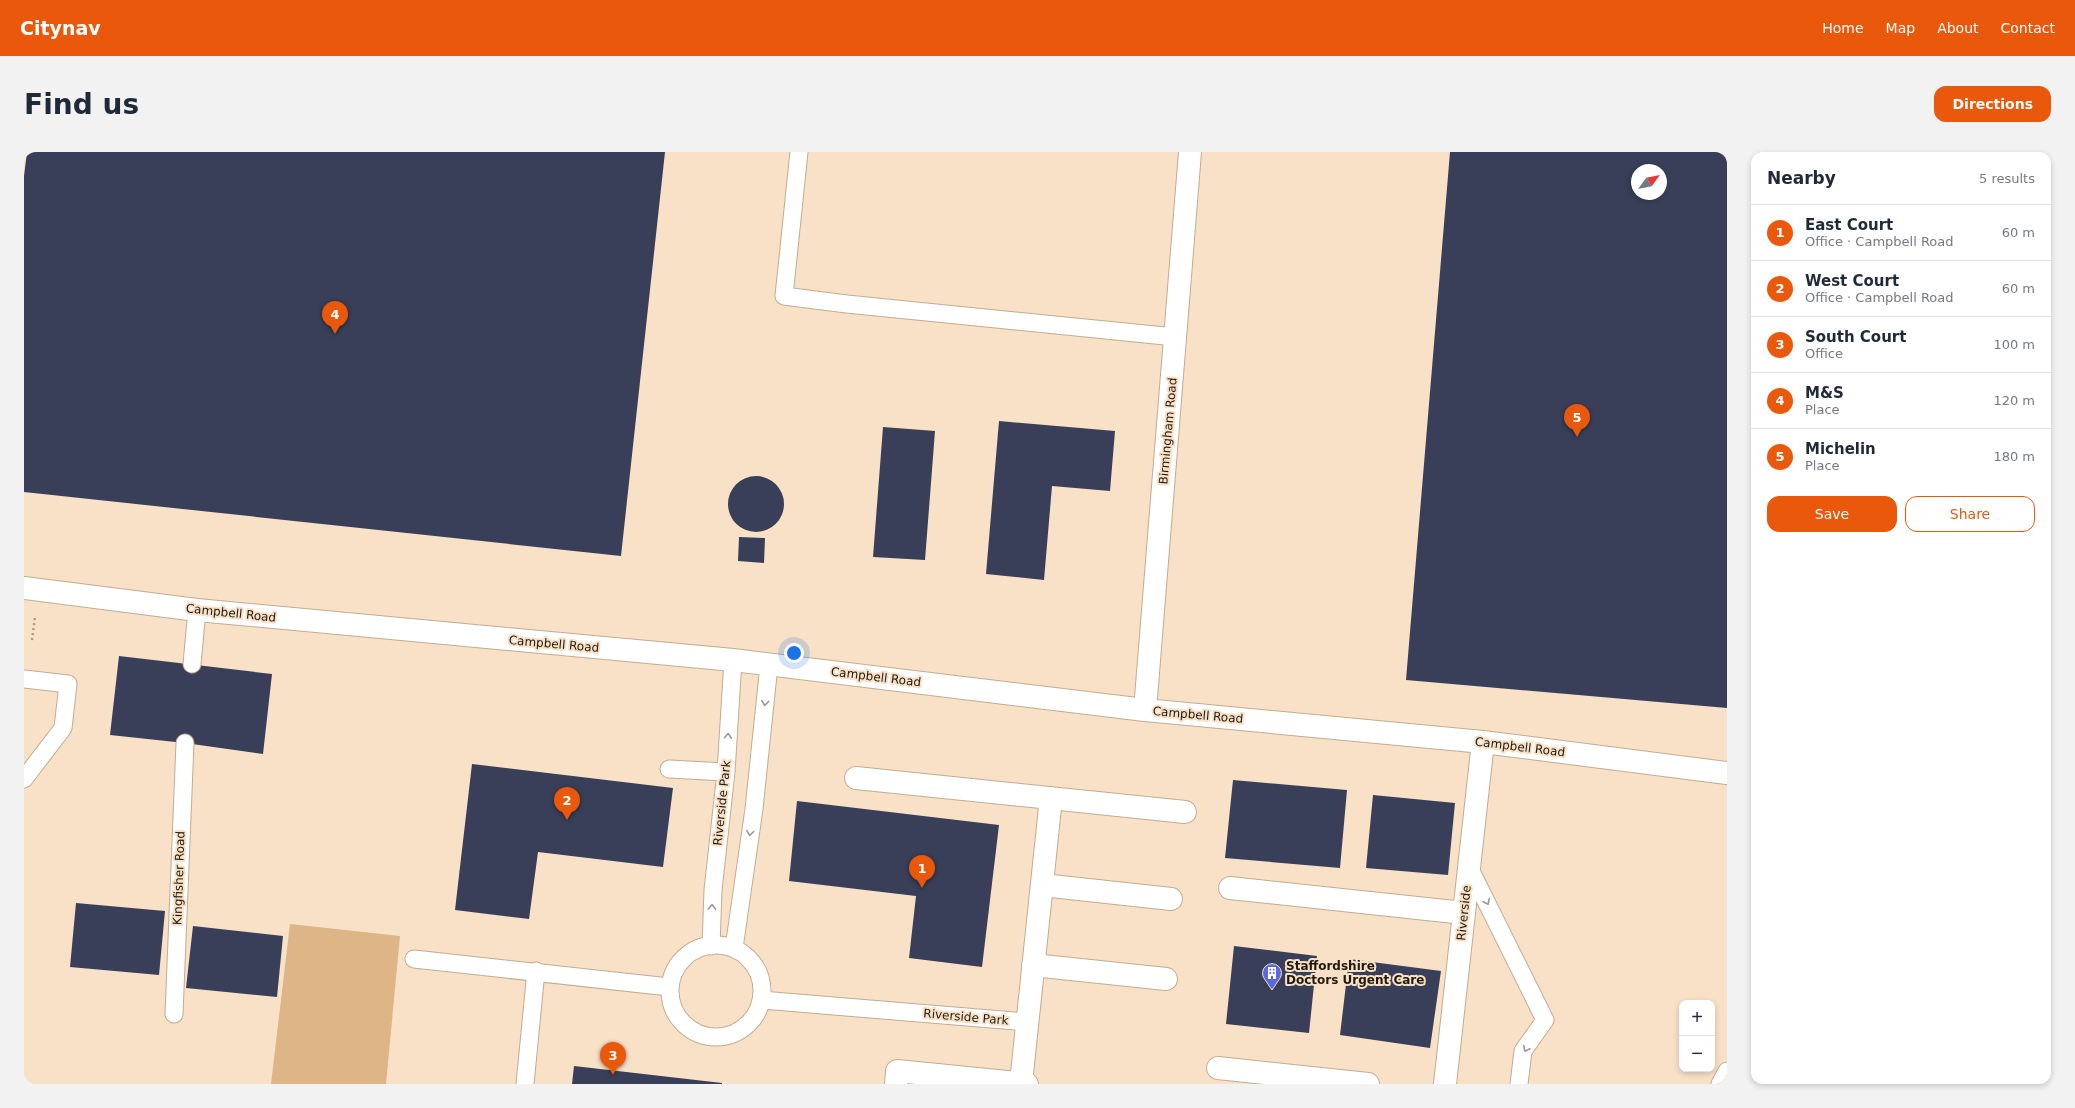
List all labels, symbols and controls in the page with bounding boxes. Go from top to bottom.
text: Citynav [20,17,101,39]
text: Home [1822,20,1864,36]
text: Map [1886,20,1915,36]
text: About [1937,20,1979,36]
text: Contact [2001,20,2055,36]
button: Directions [1934,86,2051,122]
text: Find us [24,88,139,121]
north arrow [1631,164,1667,200]
text: Nearby [1767,168,1836,188]
text: 5 results [1979,171,2035,186]
text: East Court [1805,216,1893,234]
text: 1 [1775,225,1785,240]
text: 60 m [2002,225,2035,240]
text: Office · Campbell Road [1805,234,1954,249]
text: West Court [1805,272,1899,290]
text: 2 [1775,281,1785,296]
text: 60 m [2002,281,2035,296]
text: Office · Campbell Road [1805,290,1954,305]
pin: 4 [322,301,348,334]
text: South Court [1805,328,1906,346]
text: 3 [1775,337,1785,352]
text: 100 m [1993,337,2035,352]
text: Office [1805,346,1843,361]
street label: Birmingham Road [1156,377,1180,485]
text: M&S [1805,384,1844,402]
text: 4 [1775,393,1785,408]
text: 120 m [1993,393,2035,408]
text: Place [1805,402,1840,417]
pin: 5 [1564,404,1590,437]
text: Michelin [1805,440,1876,458]
text: 5 [1775,449,1785,464]
text: 180 m [1993,449,2035,464]
text: Place [1805,458,1840,473]
button: Save [1767,496,1897,532]
button: Share [1905,496,2035,532]
street label: Campbell Road [185,601,277,625]
street label: Campbell Road [508,633,600,655]
your location [784,643,804,663]
street label: Campbell Road [830,665,922,689]
one-way arrow [761,700,770,706]
street label: Campbell Road [1152,704,1244,726]
one-way arrow [724,733,733,739]
street label: Campbell Road [1474,735,1566,759]
street label: Riverside Park [711,760,733,846]
pin: 2 [554,787,580,820]
one-way arrow [746,830,755,836]
street label: Kingfisher Road [170,831,188,925]
pin: 1 [909,855,935,888]
street label: Riverside [1454,885,1474,941]
one-way arrow [1482,898,1490,905]
one-way arrow [708,904,716,910]
place label: Staffordshire Doctors Urgent Care [1286,959,1424,987]
building icon: Staffordshire Doctors Urgent Care [1261,962,1283,990]
map controls [1679,1000,1715,1072]
button: + [1679,1000,1715,1036]
street label: Riverside Park [923,1006,1009,1028]
button: − [1679,1036,1715,1072]
pin: 3 [600,1042,626,1075]
one-way arrow [1523,1045,1530,1053]

